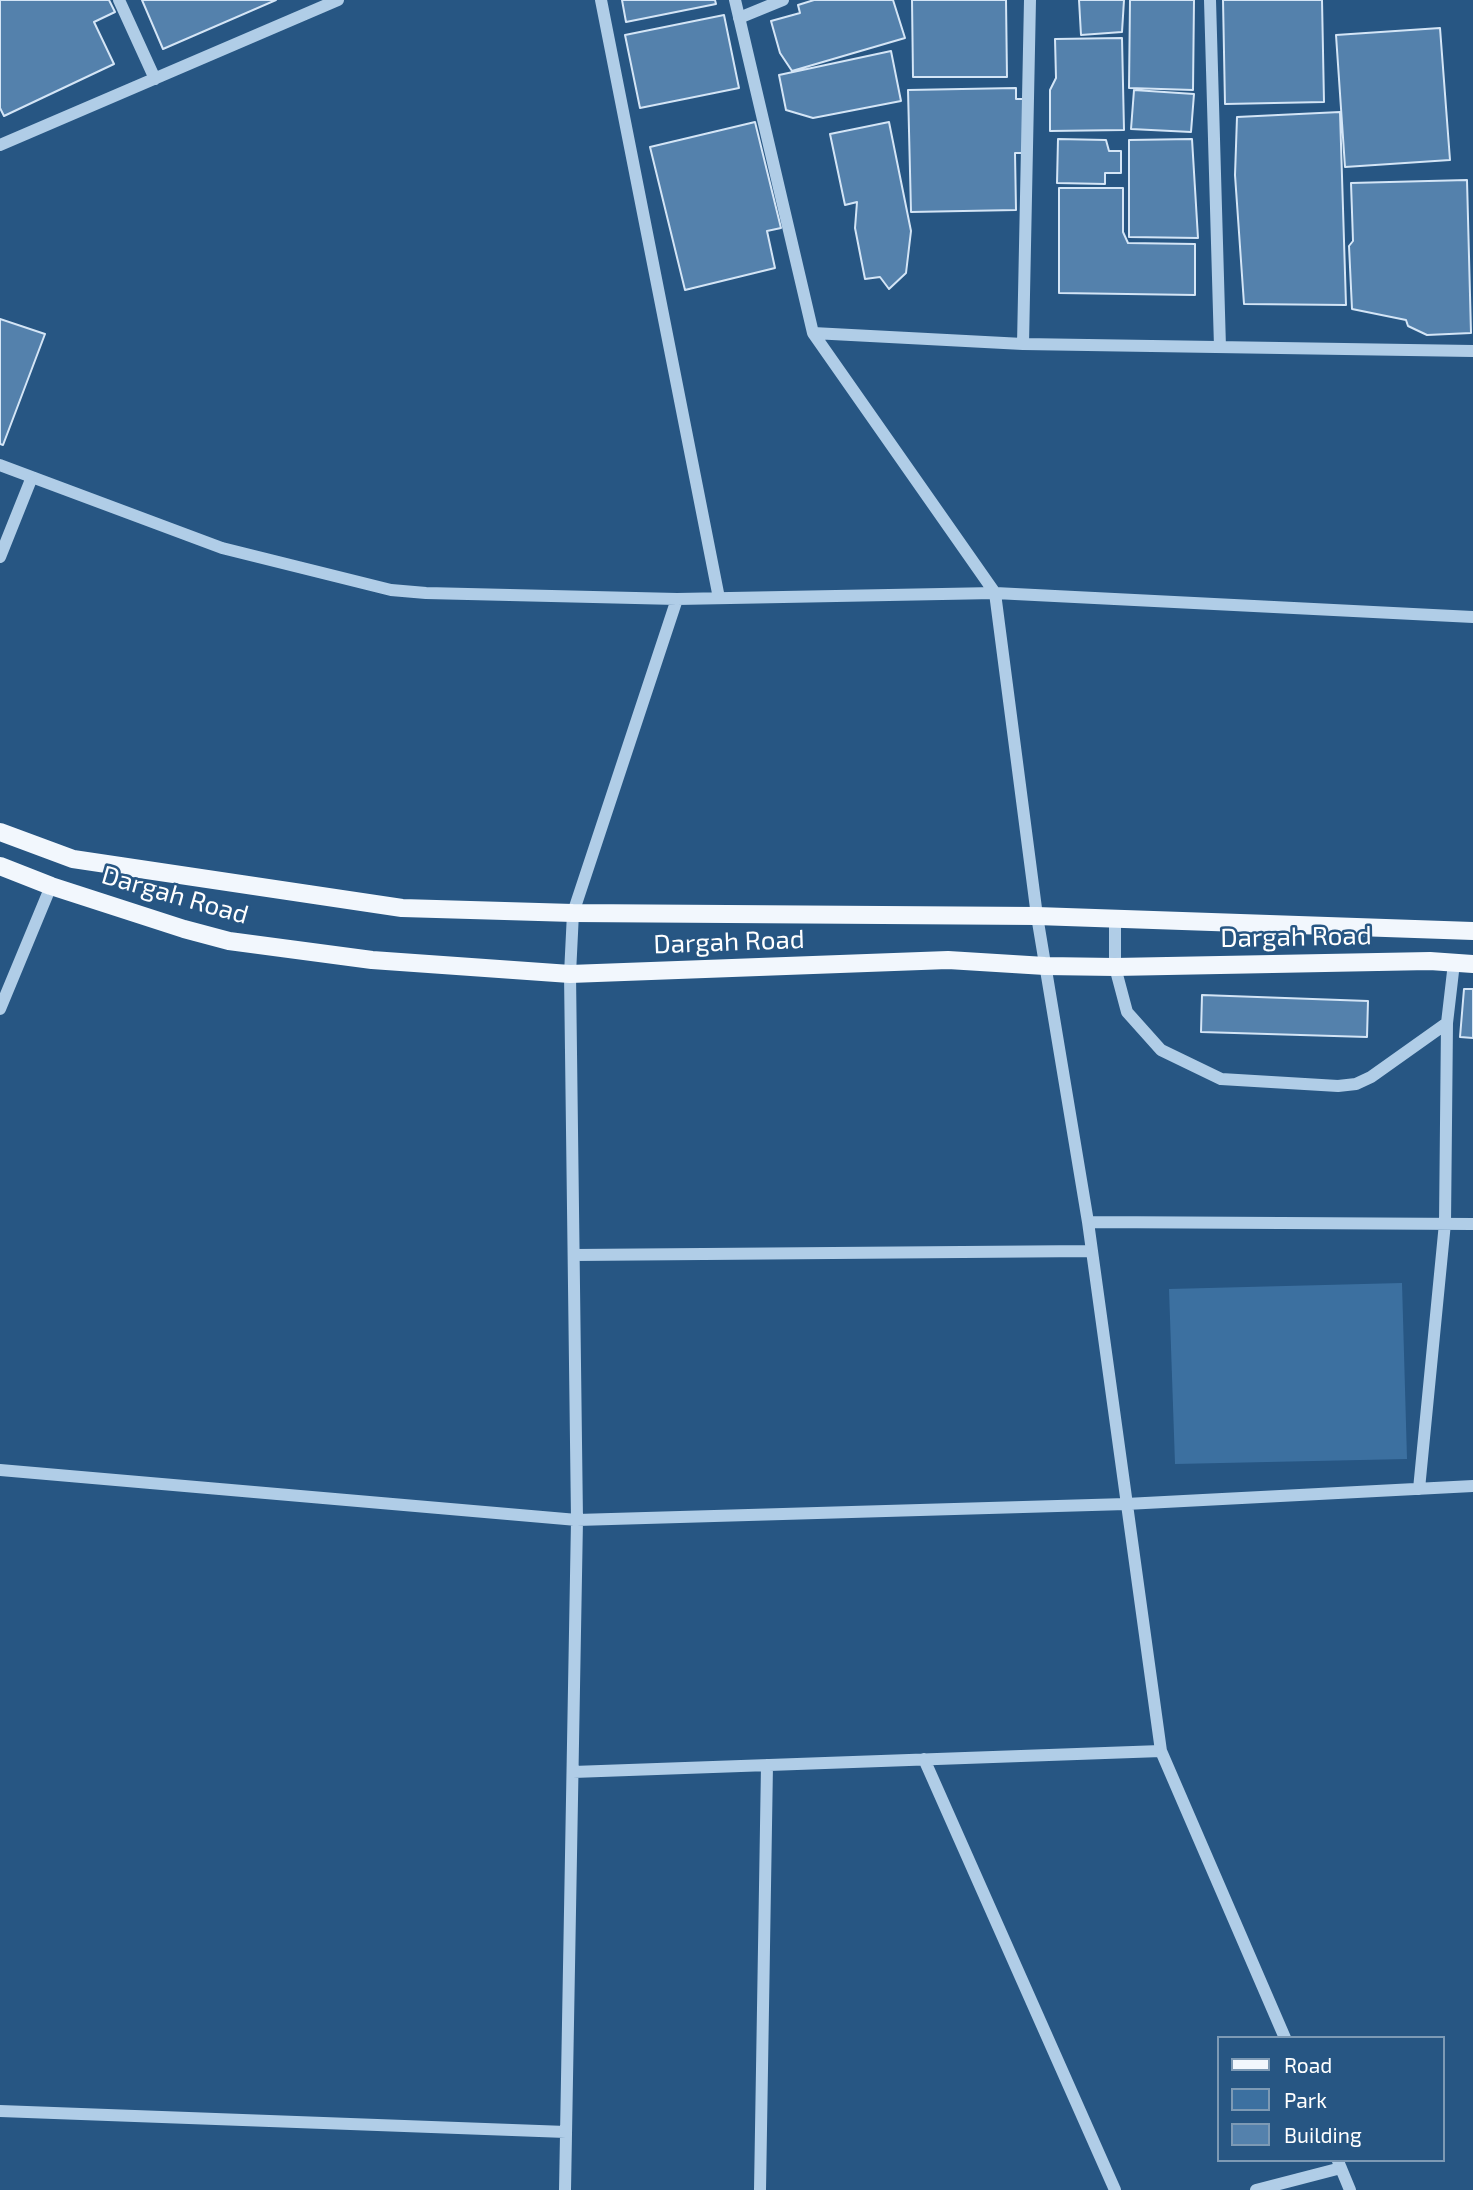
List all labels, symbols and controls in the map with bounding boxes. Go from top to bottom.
street label: Dargah Road [98,859,252,931]
street label: Dargah Road [1220,920,1372,954]
street label: Dargah Road [653,924,805,960]
legend [1218,2036,1445,2162]
text: Road [1284,2052,1332,2077]
text: Park [1284,2087,1327,2112]
text: Building [1284,2122,1362,2147]

